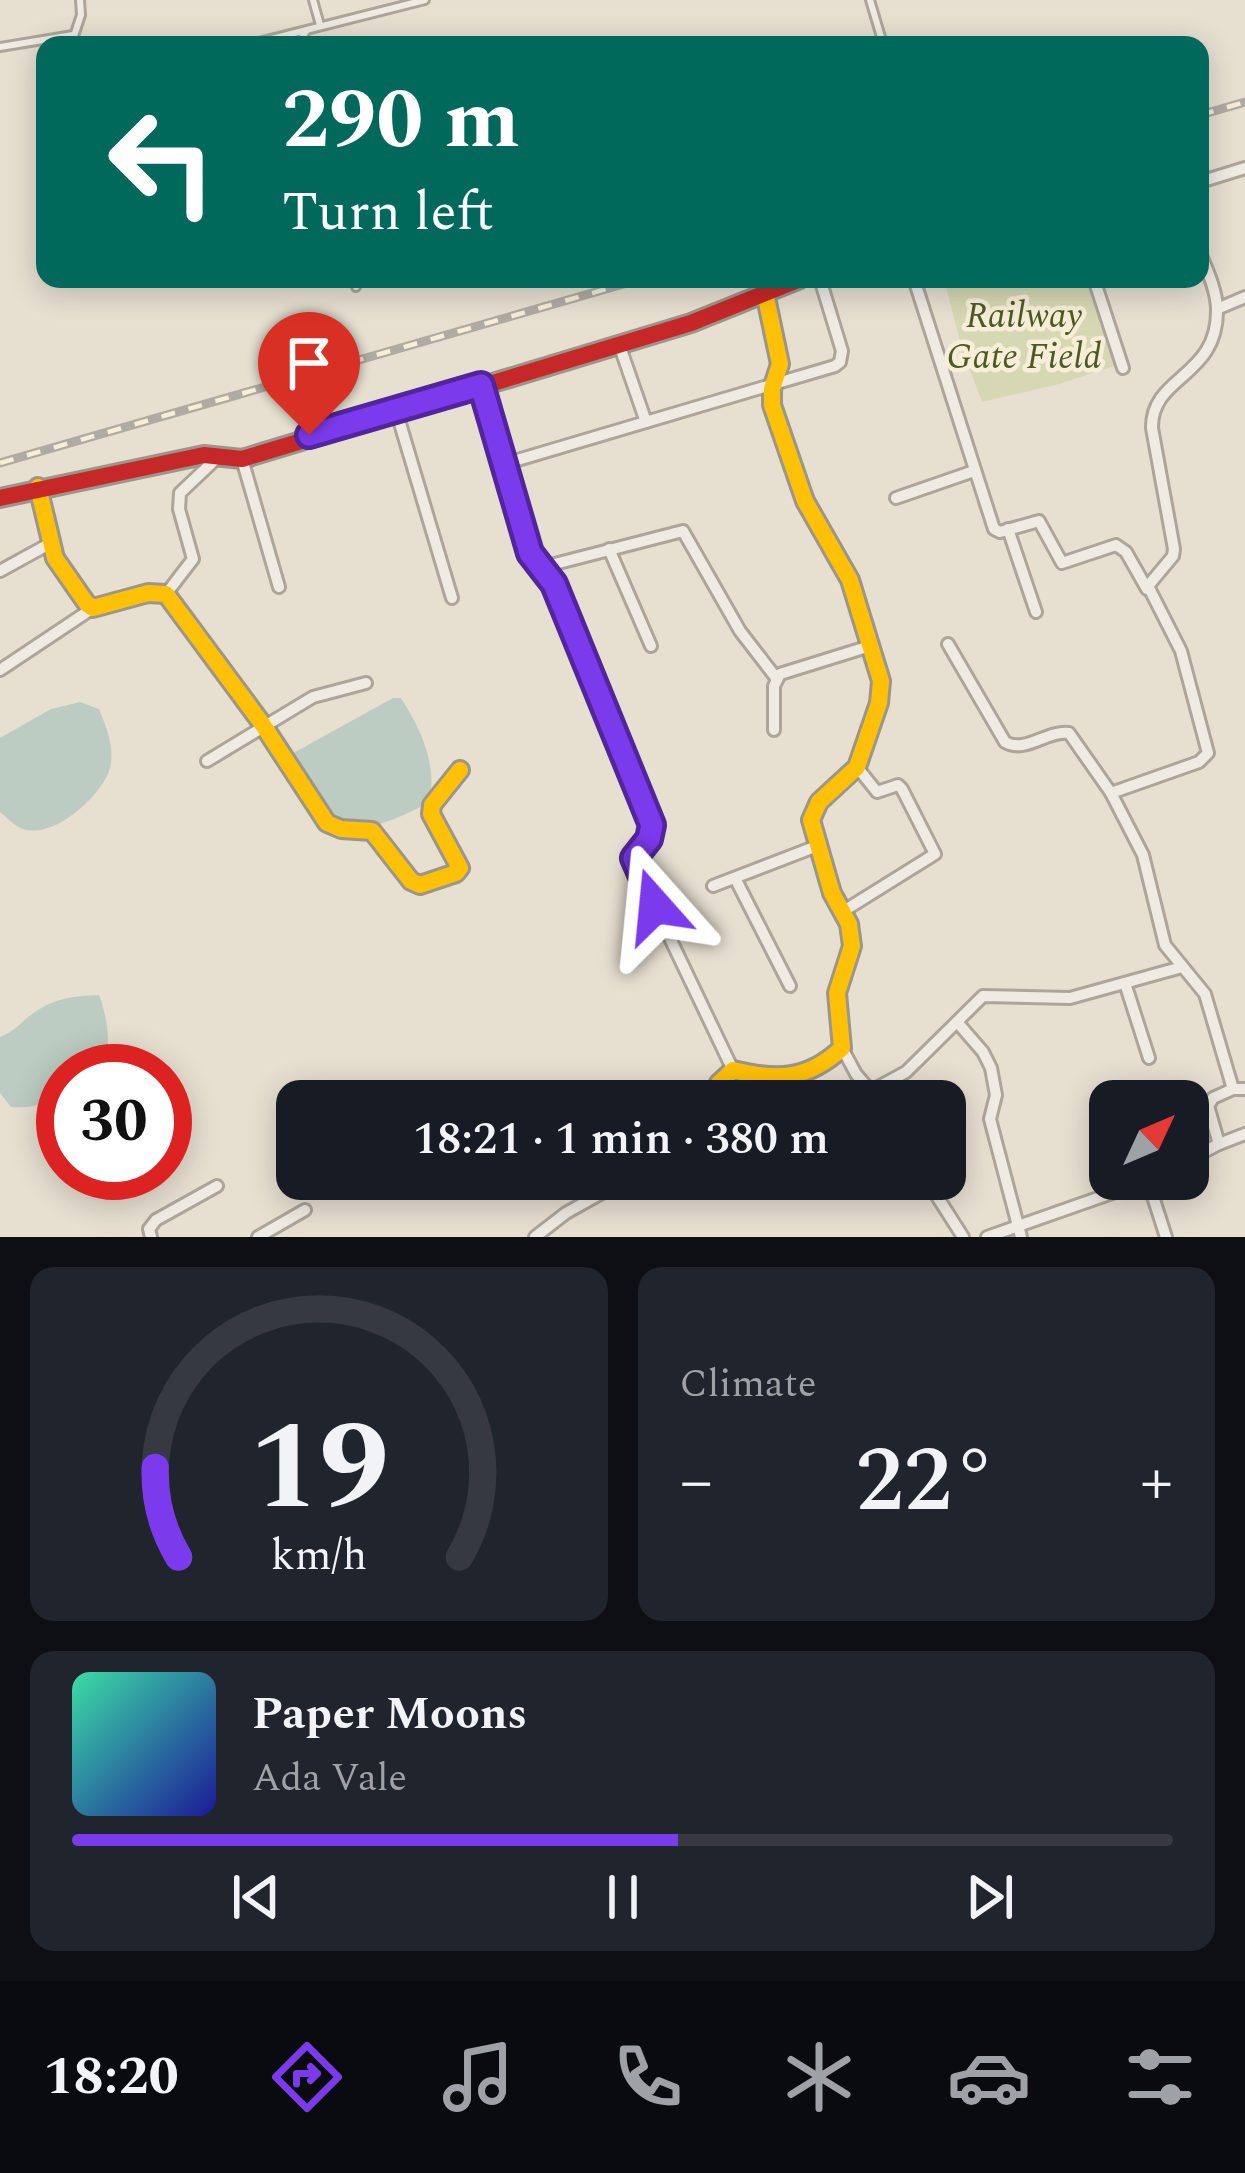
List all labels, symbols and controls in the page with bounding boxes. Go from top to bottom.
text: 290 m [282,57,520,185]
icon: left [84,84,240,240]
text: Turn left [282,172,494,254]
park label: Railway Gate Field [946,289,1102,385]
pin [258,312,360,435]
icon: arrive [276,330,342,396]
position arrow [592,843,718,969]
speed limit sign: 30 [36,1044,192,1200]
north arrow [1089,1080,1209,1200]
map controls [1089,1080,1209,1200]
text: 18:21 · 1 min · 380 m [413,1105,829,1174]
text: Climate [680,1355,817,1414]
text: 19 [249,1374,389,1564]
text: 22° [856,1414,997,1551]
text: − [680,1432,713,1533]
text: + [1140,1432,1173,1533]
text: km/h [270,1524,367,1589]
text: Paper Moons [252,1680,527,1749]
text: Ada Vale [252,1749,407,1808]
icon: previous [223,1864,289,1930]
icon: pause [590,1864,656,1930]
icon: next [957,1864,1023,1930]
icon: directions [265,2035,349,2119]
icon: music [436,2035,520,2119]
icon: phone [606,2035,690,2119]
icon: climate [777,2035,861,2119]
icon: car [947,2035,1031,2119]
icon: filters [1118,2035,1202,2119]
text: 18:20 [43,2036,179,2118]

